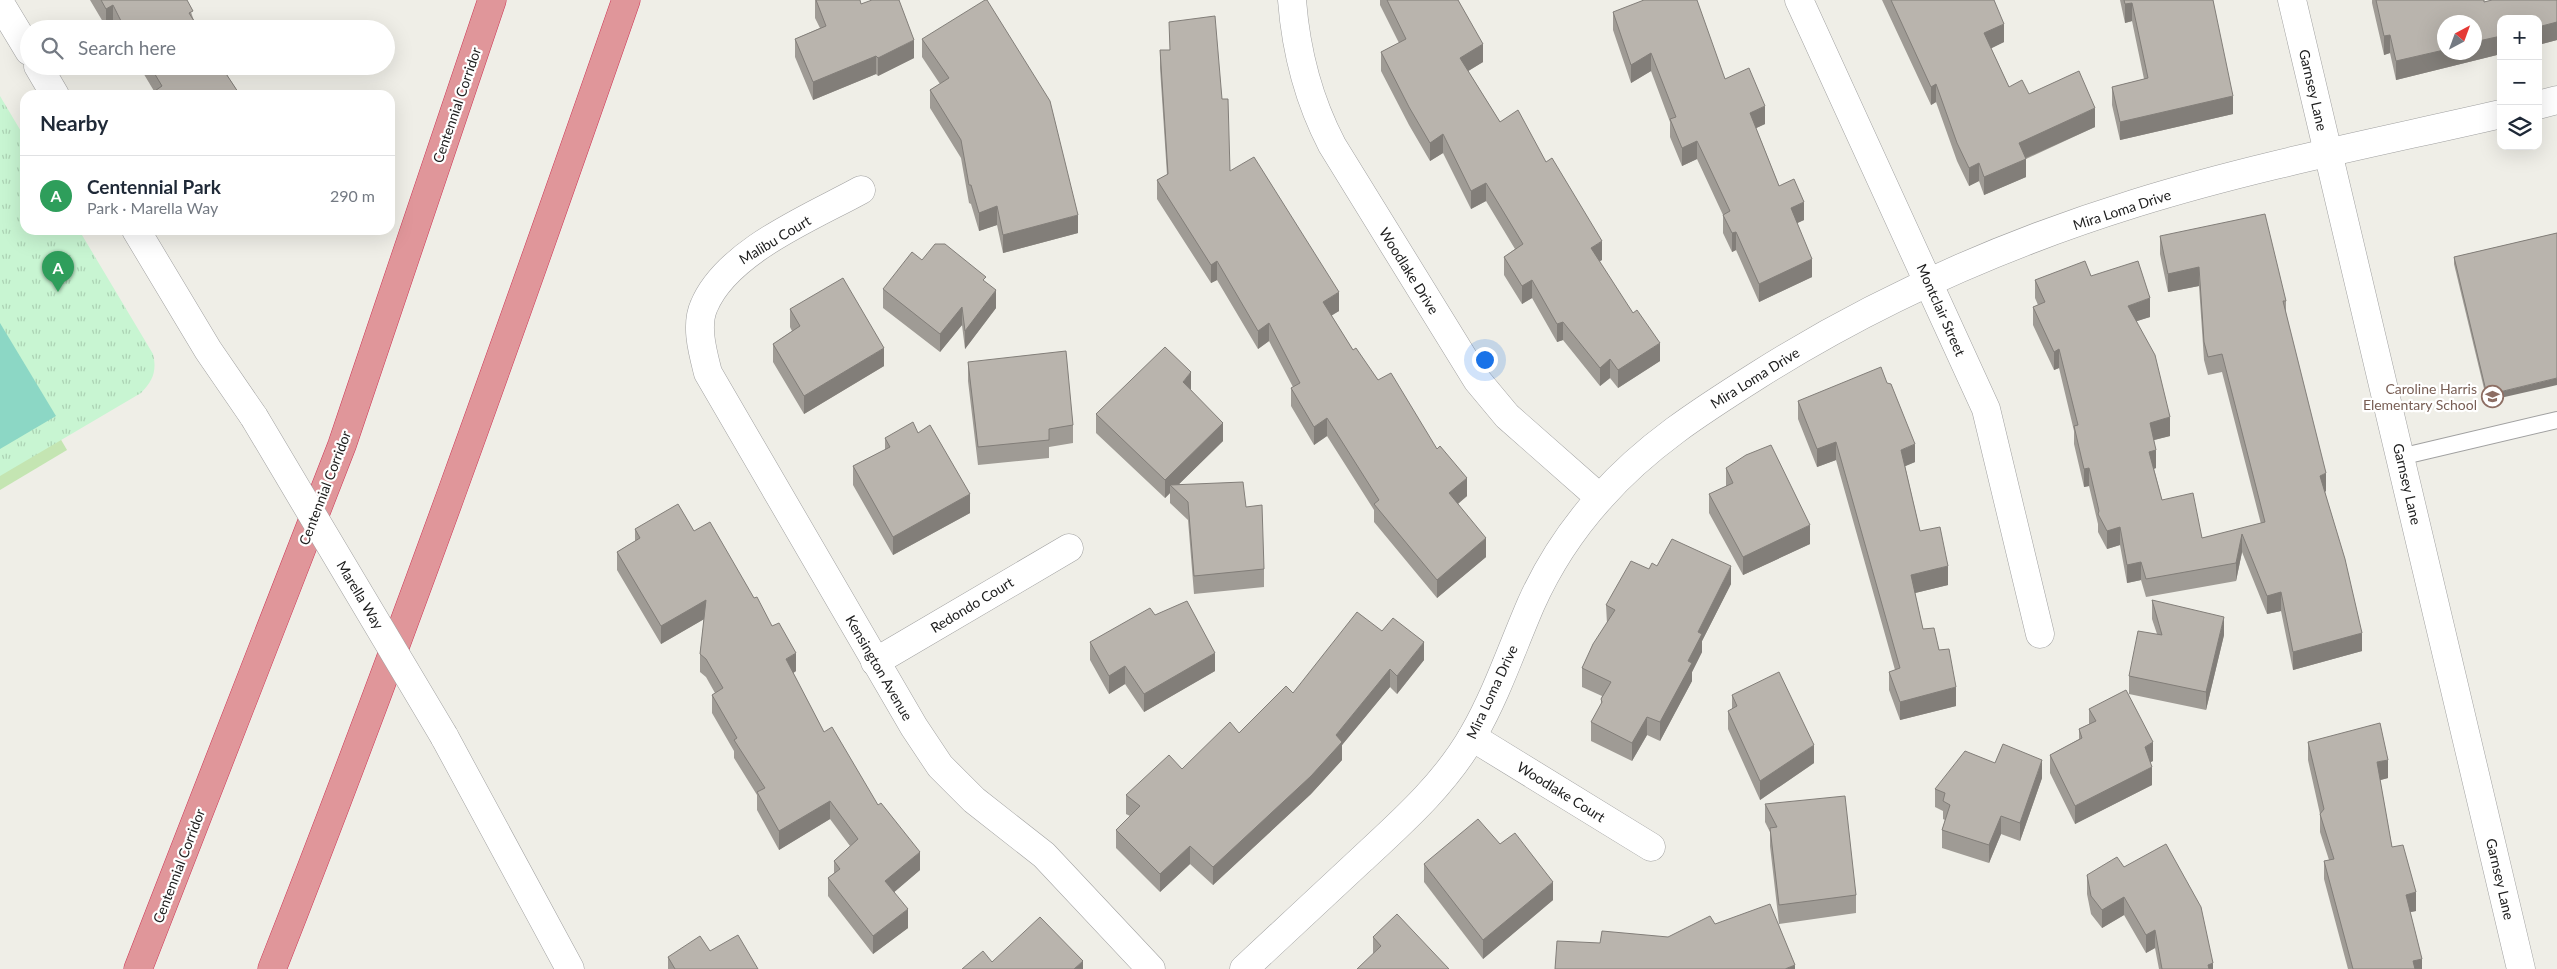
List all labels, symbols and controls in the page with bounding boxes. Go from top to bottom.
north arrow [2437,15,2482,60]
map controls [2497,15,2542,150]
button: + [2497,15,2542,60]
search box [20,20,395,75]
icon: search [38,34,66,62]
text: Search here [78,36,176,59]
street label: Centennial Corridor [429,45,484,165]
street label: Garnsey Lane [2296,47,2331,132]
button: − [2497,60,2542,105]
button: layers [2497,105,2542,150]
text: Nearby [40,110,108,135]
text: Centennial Park [87,175,221,198]
text: A [50,186,62,205]
text: 290 m [330,186,375,205]
street label: Mira Loma Drive [2071,186,2173,233]
text: Park · Marella Way [87,198,218,217]
street label: Malibu Court [736,211,814,268]
street label: Woodlake Drive [1376,224,1443,317]
pin: A [42,251,74,292]
street label: Montclair Street [1914,261,1969,358]
street label: Mira Loma Drive [1707,343,1802,412]
your location [1472,347,1498,373]
place label: Caroline Harris Elementary School [2363,380,2477,413]
school or university icon: Caroline Harris Elementary School [2481,385,2505,409]
street label: Centennial Corridor [295,428,354,547]
street label: Garnsey Lane [2390,441,2425,526]
street label: Marella Way [333,558,388,633]
street label: Redondo Court [927,573,1016,636]
street label: Kensington Avenue [842,612,916,723]
street label: Mira Loma Drive [1462,642,1521,742]
street label: Woodlake Court [1514,758,1608,825]
street label: Centennial Corridor [149,806,208,925]
street label: Garnsey Lane [2483,836,2518,921]

